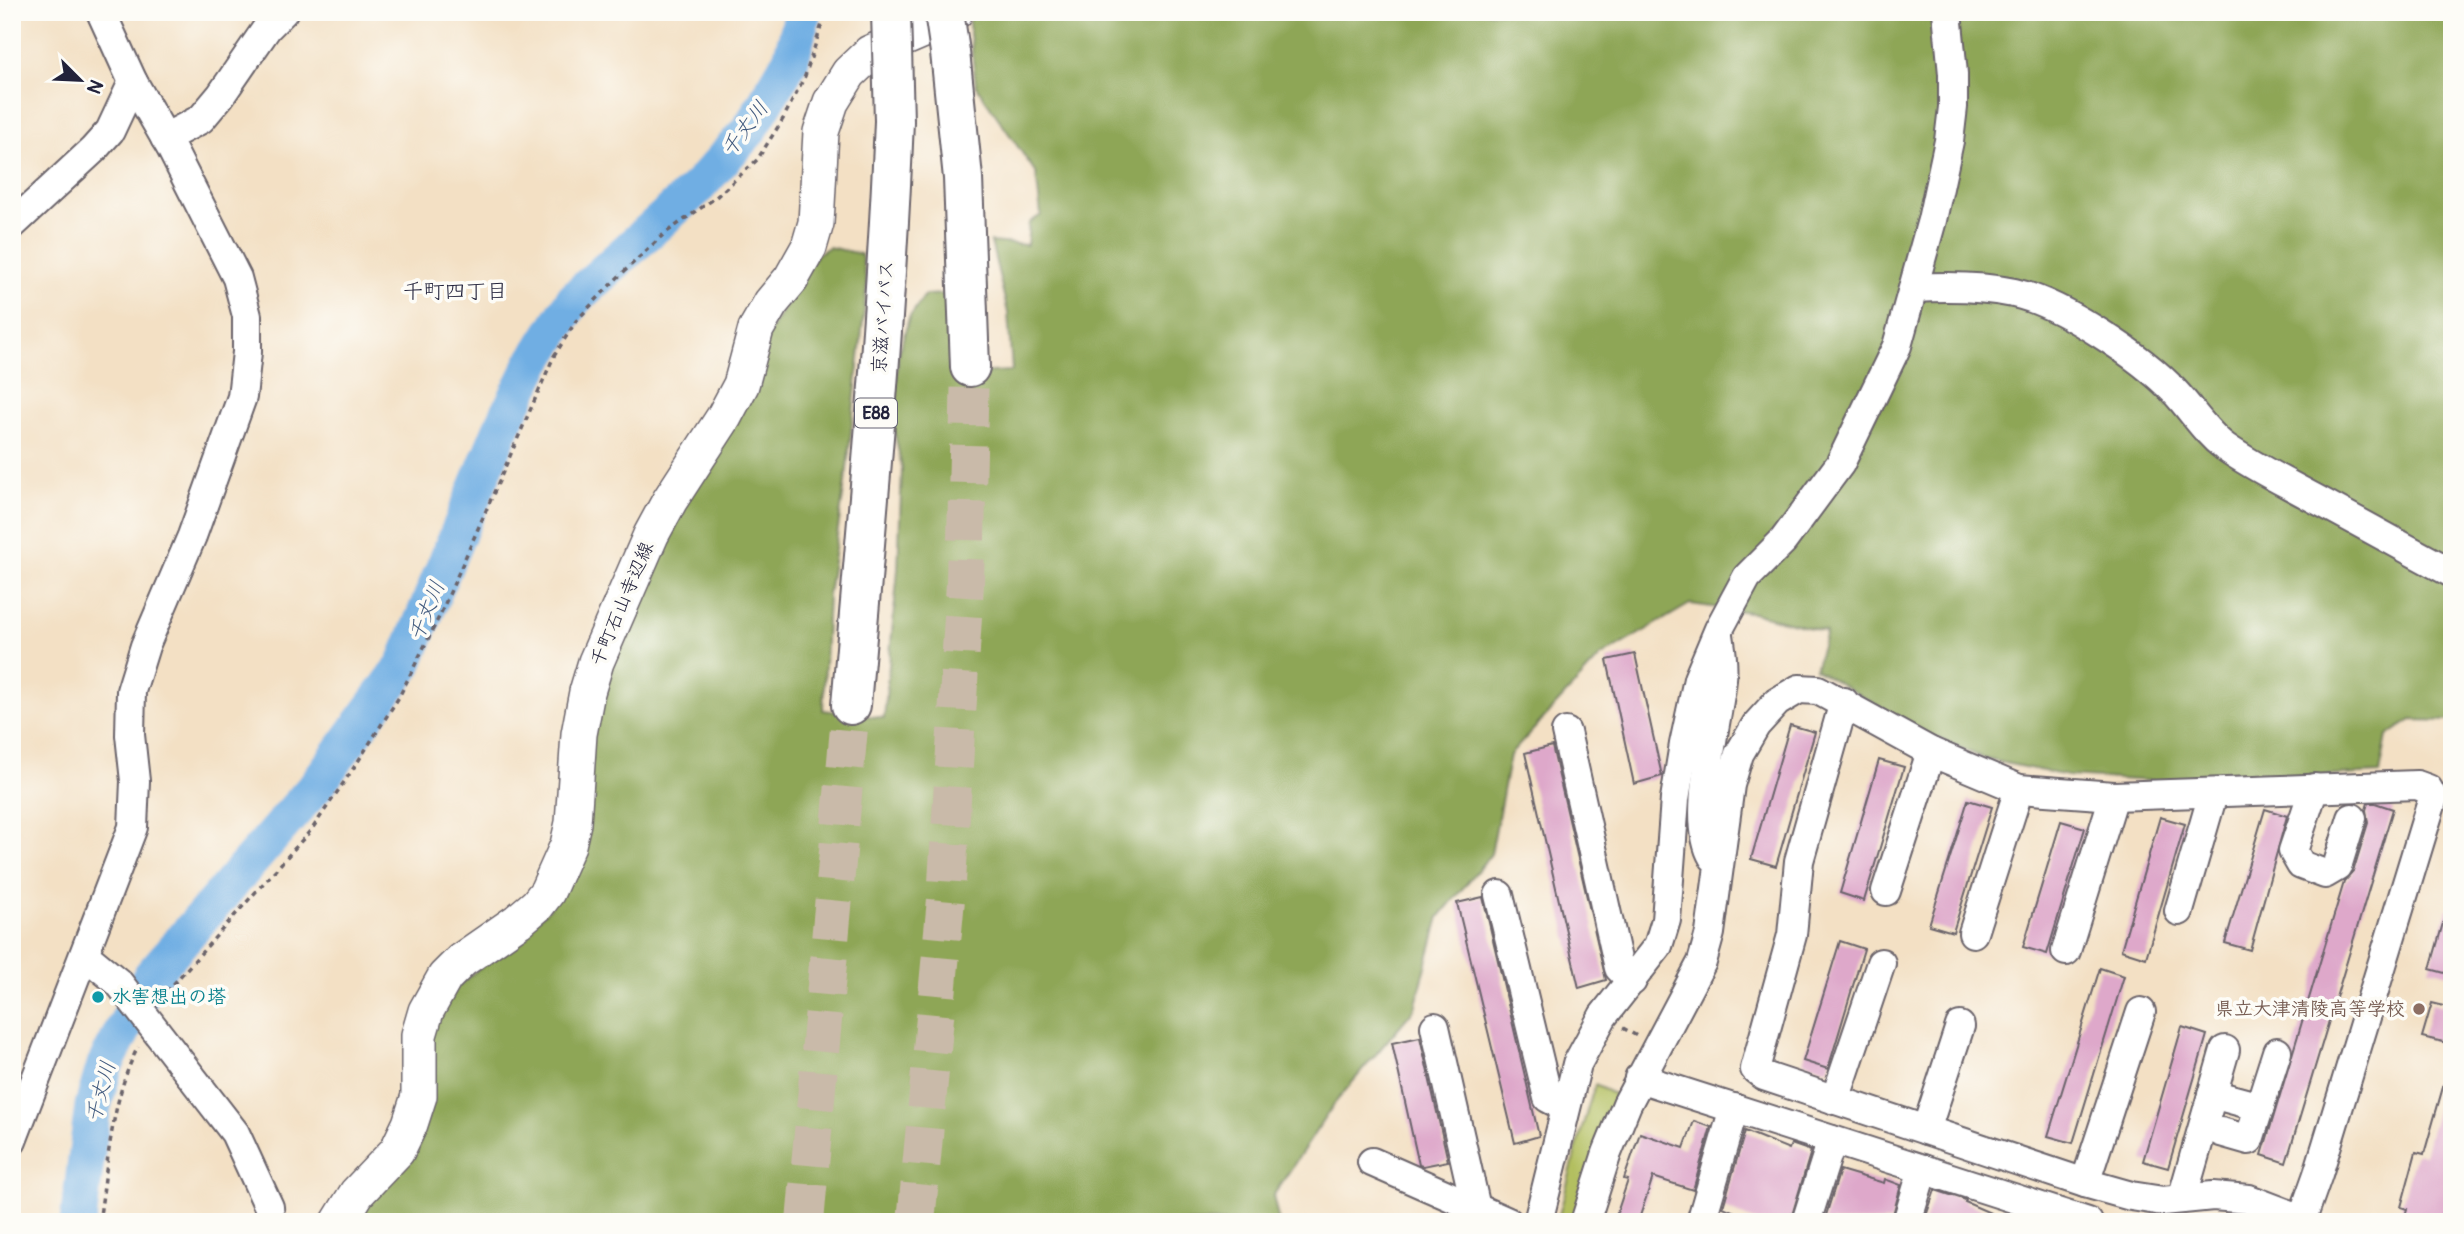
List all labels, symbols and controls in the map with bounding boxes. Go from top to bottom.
north arrow [46,46,116,116]
text: N [81,76,108,97]
water label: 千丈川 [715,96,775,162]
street label: 京滋バイパス [867,259,899,375]
district label: 千町四丁目 [403,278,508,305]
road number: E88 [855,398,897,428]
street label: 千町石山寺辺線 [585,538,659,670]
water label: 千丈川 [403,577,451,645]
place label: 水害想出の塔 [112,985,226,1009]
marker: 水害想出の塔 [90,989,106,1005]
place label: 県立大津清陵高等学校 [2215,997,2405,1021]
marker: 県立大津清陵高等学校 [2411,1001,2427,1017]
water label: 千丈川 [80,1058,122,1126]

